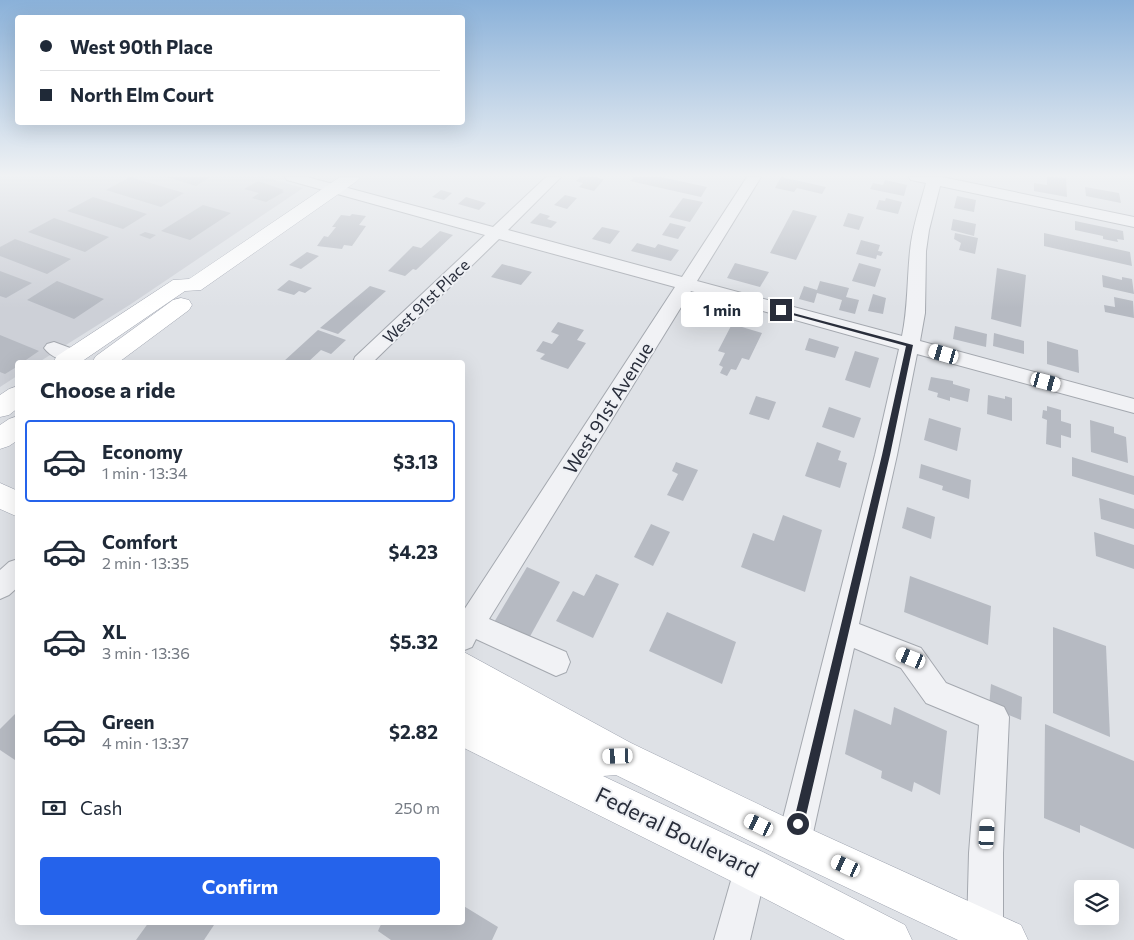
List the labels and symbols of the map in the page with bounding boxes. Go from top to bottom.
street label: West 91st Place [379,255,473,347]
callout: 1 min [681,292,764,328]
route end [770,299,792,321]
street label: West 91st Avenue [558,338,657,478]
car [927,343,960,365]
car [1029,371,1062,393]
car [894,645,927,671]
car [602,748,633,764]
street label: Federal Boulevard [591,780,763,883]
car [742,812,775,838]
route start [787,813,809,835]
car [978,819,995,849]
car [829,853,862,879]

